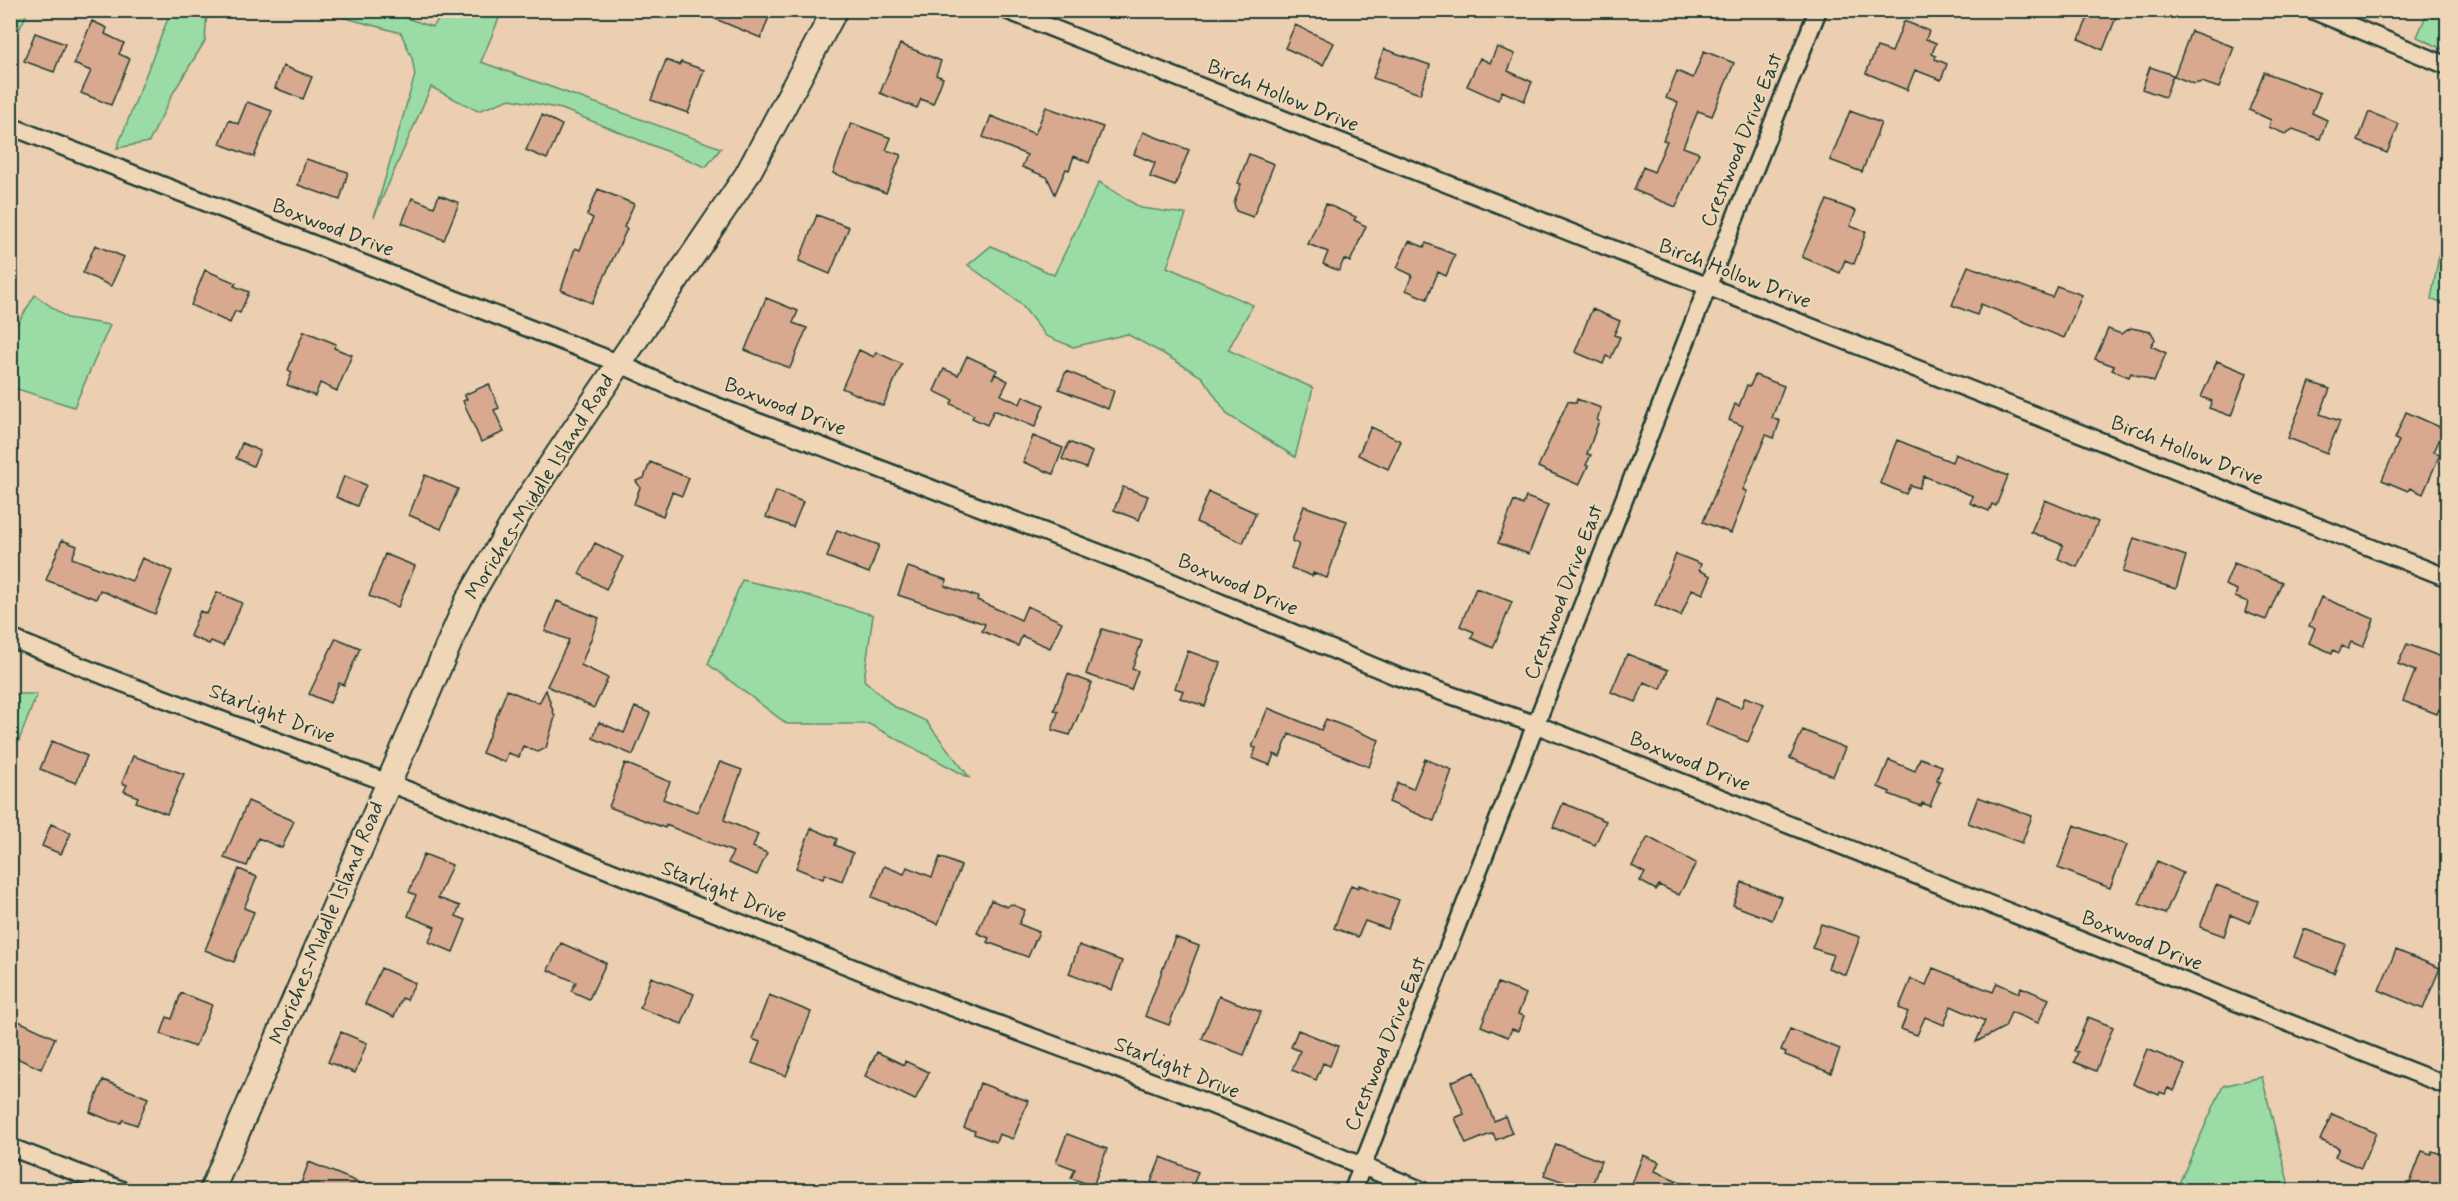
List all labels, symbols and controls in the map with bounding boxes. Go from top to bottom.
street label: Crestwood Drive East [1694,48,1790,231]
street label: Birch Hollow Drive [1203,53,1363,139]
street label: Boxwood Drive [268,192,398,264]
street label: Birch Hollow Drive [1655,232,1815,316]
street label: Moriches-Middle Island Road [459,369,621,605]
street label: Boxwood Drive [720,371,850,443]
street label: Birch Hollow Drive [2107,409,2267,493]
street label: Crestwood Drive East [1518,500,1611,684]
street label: Boxwood Drive [1173,547,1303,623]
street label: Starlight Drive [205,677,339,751]
street label: Boxwood Drive [1625,725,1755,799]
street label: Moriches-Middle Island Road [263,797,391,1049]
street label: Starlight Drive [657,854,791,930]
street label: Boxwood Drive [2077,904,2207,978]
street label: Crestwood Drive East [1338,952,1434,1135]
street label: Starlight Drive [1110,1030,1244,1106]

